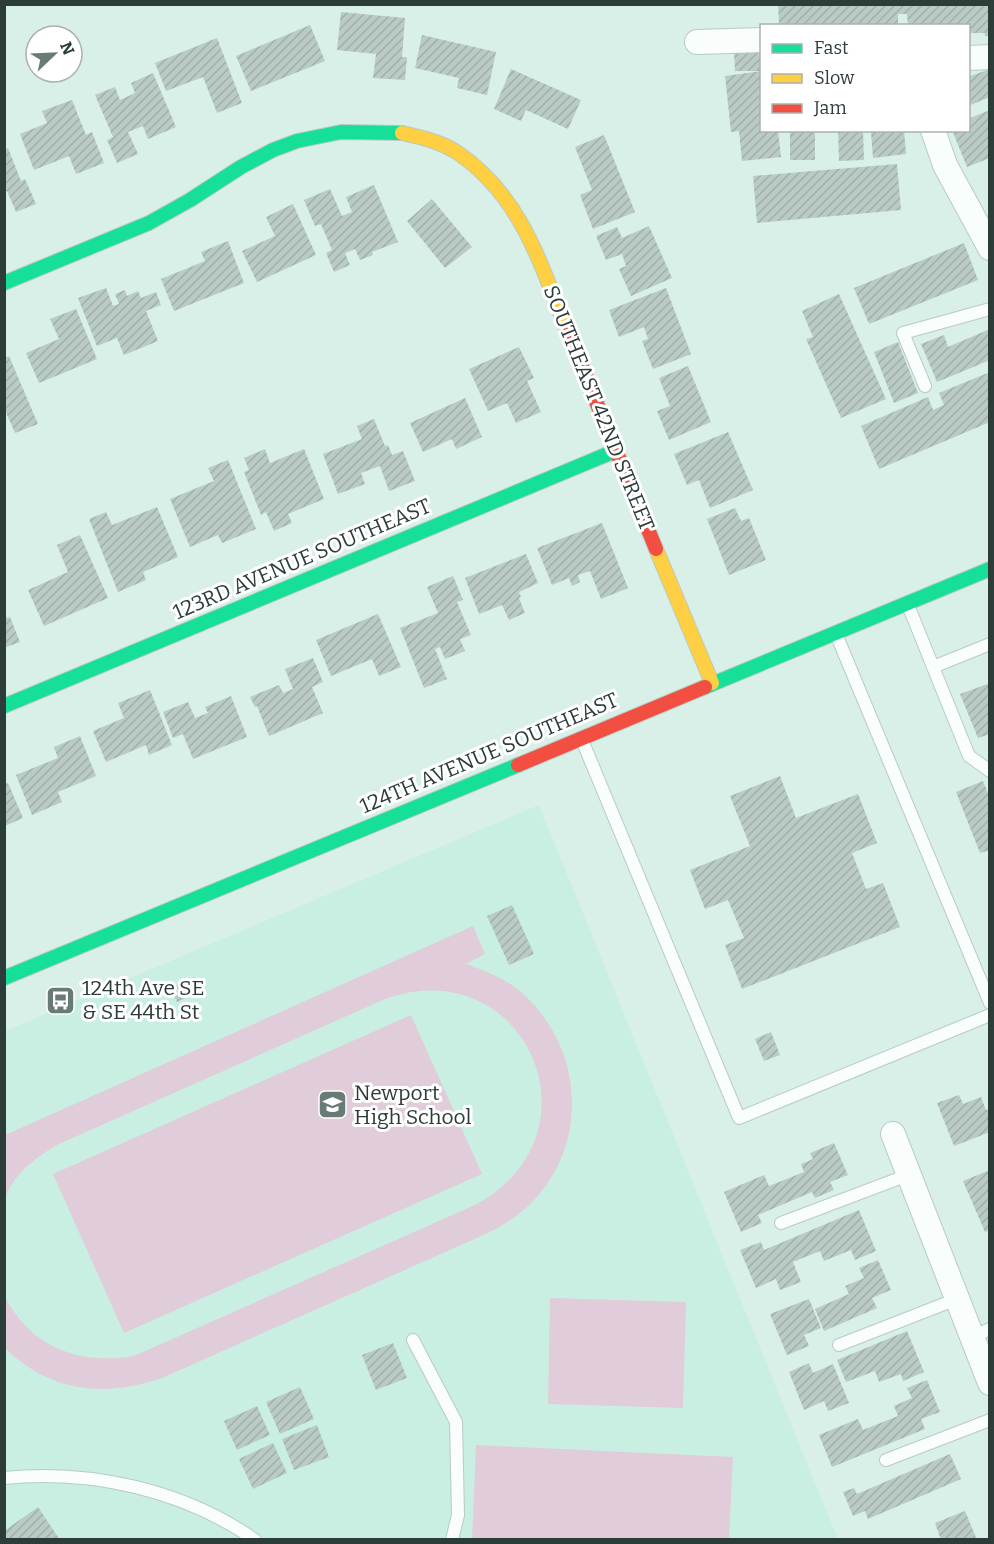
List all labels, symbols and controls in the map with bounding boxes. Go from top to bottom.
north arrow [24,24,84,84]
legend [760,24,970,132]
text: Fast [814,37,849,59]
text: N [56,39,79,58]
text: Slow [814,67,855,89]
text: Jam [813,97,847,119]
street label: SOUTHEAST 42ND STREET [538,281,660,535]
street label: 123RD AVENUE SOUTHEAST [169,493,435,625]
street label: 124TH AVENUE SOUTHEAST [356,687,622,819]
place label: 124th Ave SE & SE 44th St [82,975,204,1025]
bus stop icon: 124th Ave SE & SE 44th St [45,984,77,1016]
place label: Newport High School [354,1080,472,1130]
school or university icon: Newport High School [317,1089,349,1121]

